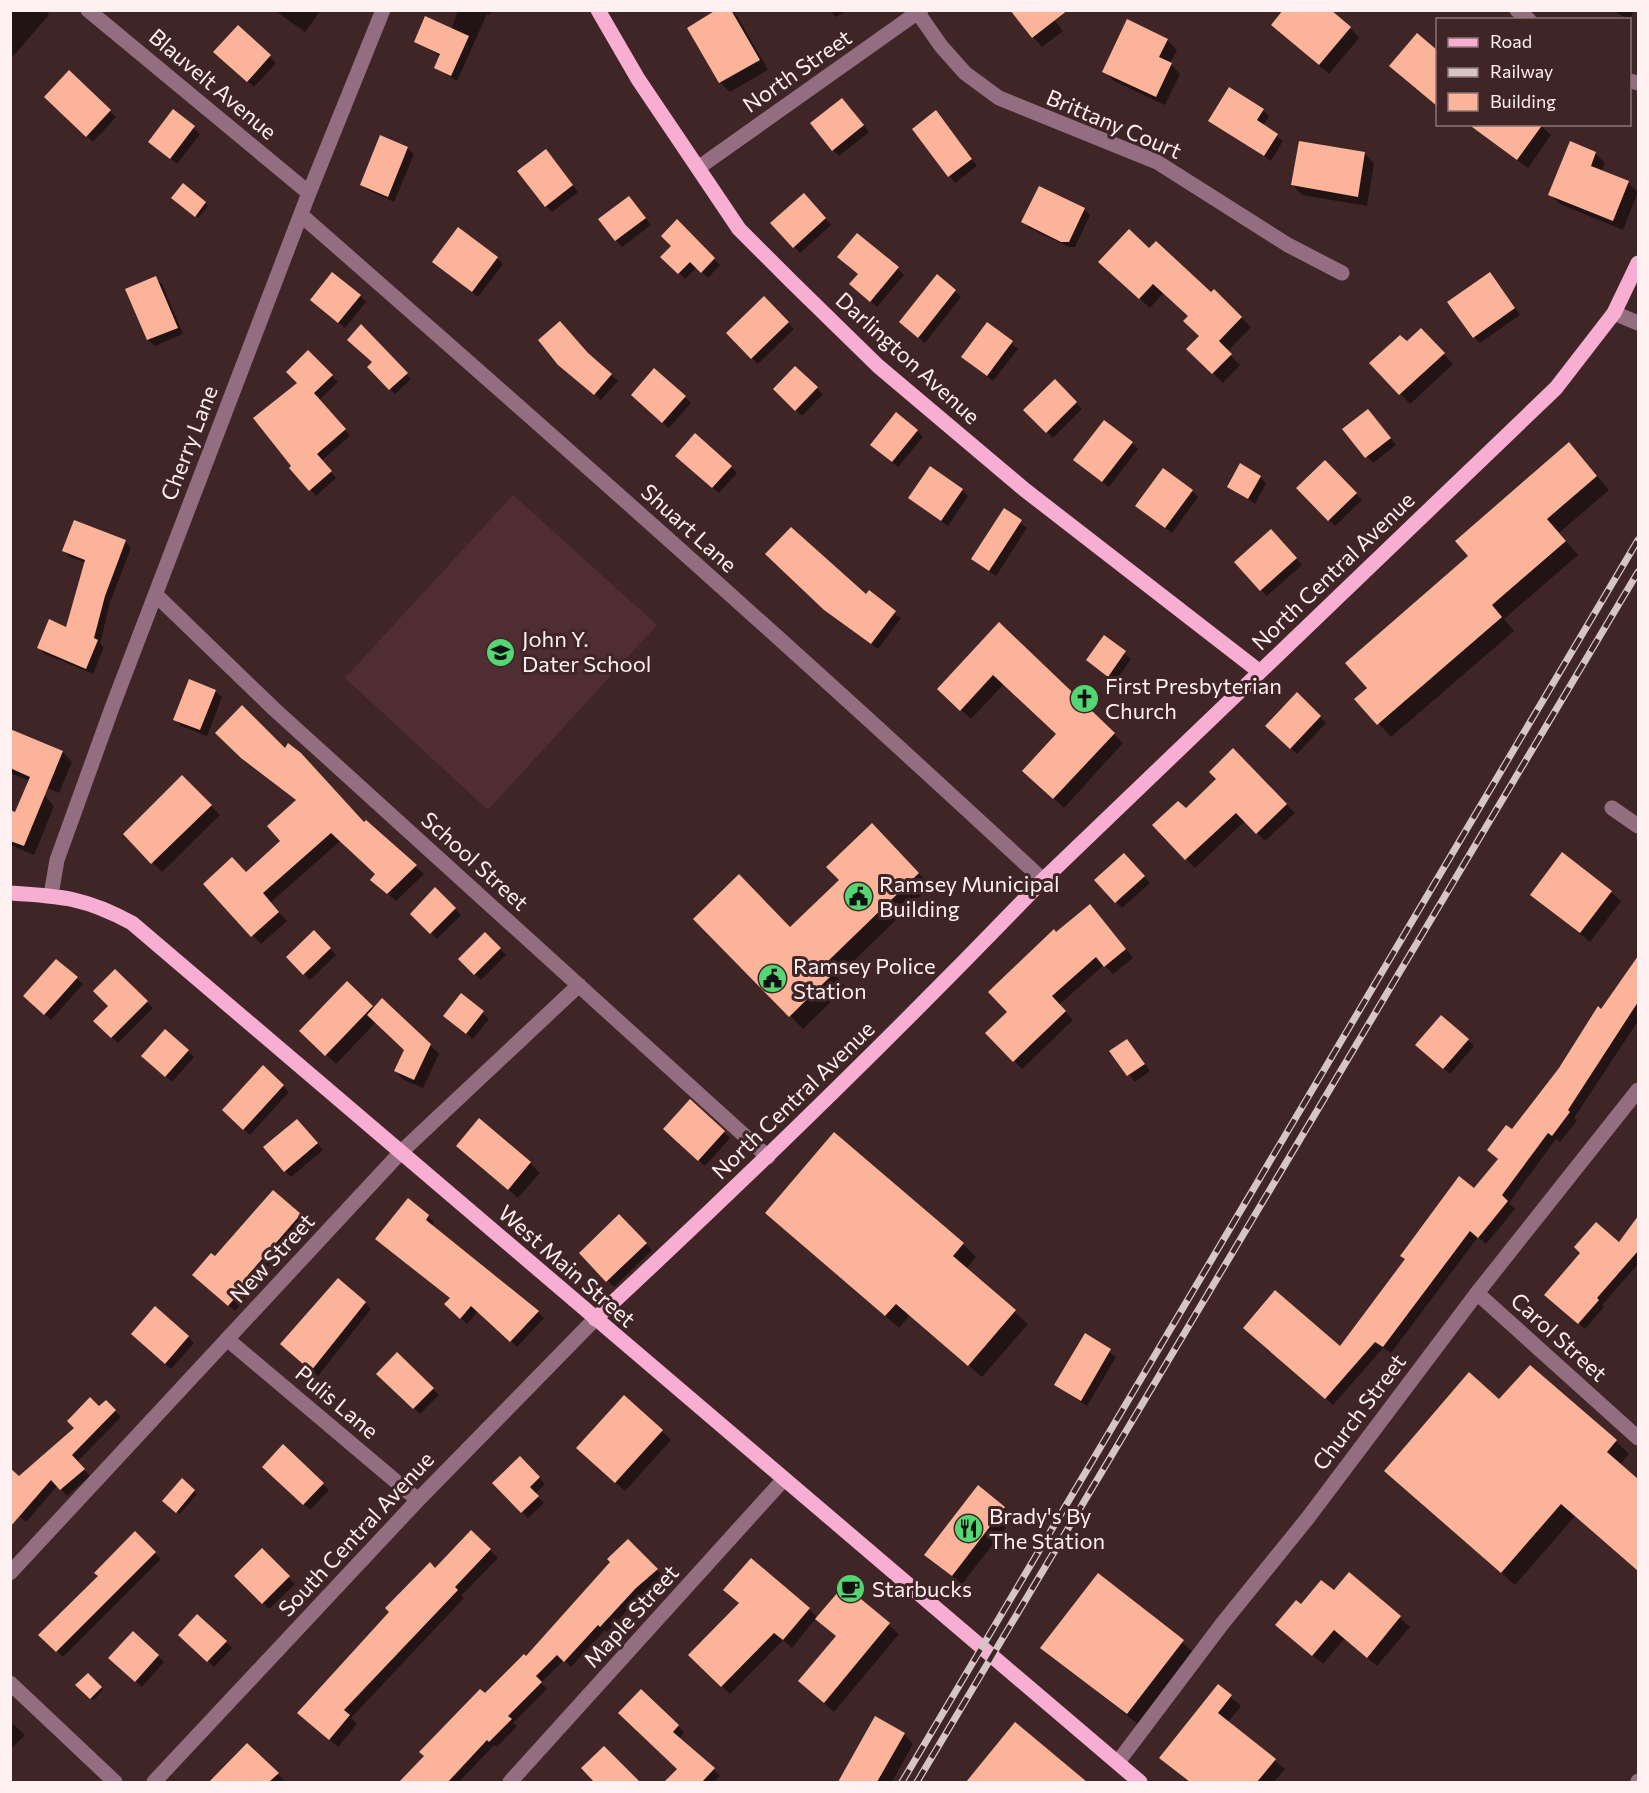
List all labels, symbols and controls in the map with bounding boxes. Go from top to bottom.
legend [1436,18,1631,126]
street label: Blauvelt Avenue [144,22,283,145]
street label: North Street [737,23,856,118]
text: Road [1490,30,1532,52]
text: Railway [1490,60,1553,82]
street label: Brittany Court [1042,83,1186,164]
text: Building [1490,90,1556,112]
street label: Darlington Avenue [831,286,986,429]
street label: Cherry Lane [154,382,223,504]
street label: Shuart Lane [636,478,743,578]
street label: North Central Avenue [1246,486,1420,655]
place label: John Y. Dater School [522,625,651,677]
school or university icon: John Y. Dater School [485,636,517,668]
place label: First Presbyterian Church [1105,672,1282,724]
church icon: First Presbyterian Church [1068,683,1100,715]
street label: School Street [416,806,534,916]
place label: Ramsey Municipal Building [879,870,1060,922]
public building icon: Ramsey Municipal Building [842,881,874,913]
place label: Ramsey Police Station [793,952,936,1004]
public building icon: Ramsey Police Station [756,963,788,995]
street label: North Central Avenue [706,1015,880,1184]
street label: West Main Street [493,1199,641,1332]
street label: New Street [224,1208,320,1308]
street label: Carol Street [1506,1286,1613,1387]
street label: Church Street [1306,1348,1411,1475]
street label: Pulis Lane [290,1359,384,1444]
street label: South Central Avenue [272,1446,439,1622]
place label: Brady's By The Station [989,1502,1105,1554]
restaurant icon: Brady's By The Station [952,1513,984,1545]
street label: Maple Street [577,1559,684,1673]
cafe icon: Starbucks [835,1573,867,1605]
place label: Starbucks [872,1575,972,1602]

